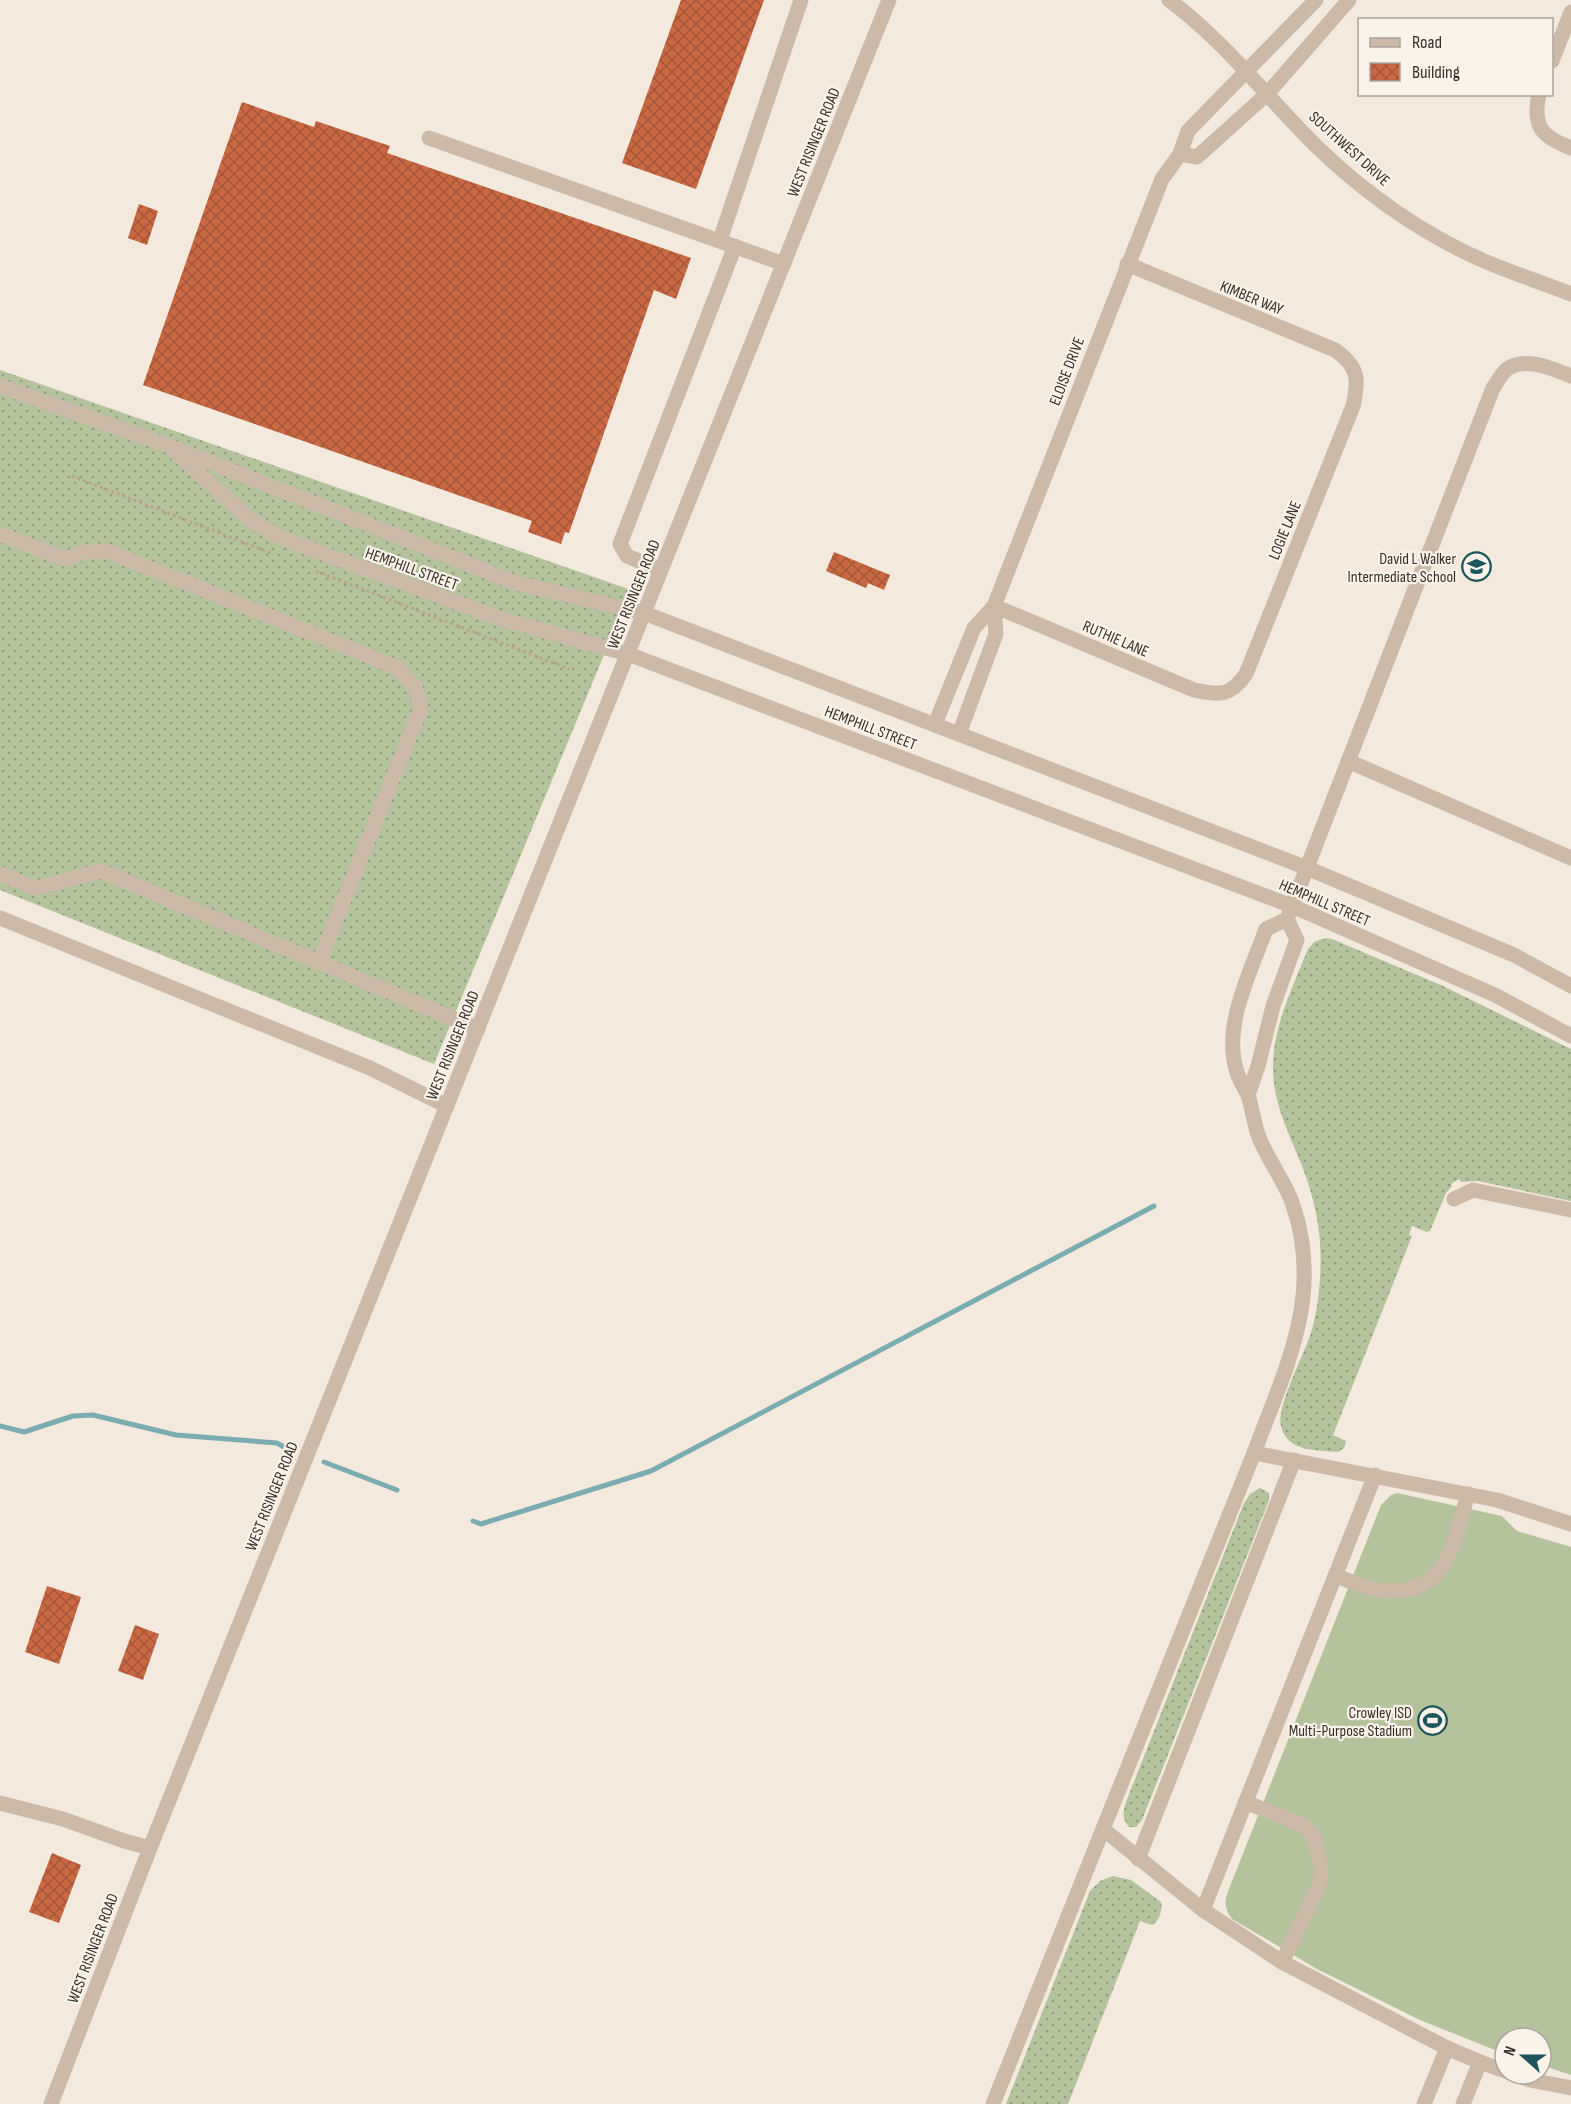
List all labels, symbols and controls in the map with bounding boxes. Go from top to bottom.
legend [1358,18,1553,96]
text: Road [1412,32,1442,53]
text: Building [1412,62,1460,83]
street label: WEST RISINGER ROAD [784,85,845,200]
street label: SOUTHWEST DRIVE [1305,108,1393,190]
street label: KIMBER WAY [1217,277,1286,320]
street label: ELOISE DRIVE [1046,335,1089,408]
street label: LOGIE LANE [1265,498,1306,563]
street label: WEST RISINGER ROAD [604,537,665,652]
street label: HEMPHILL STREET [363,544,461,595]
place label: David L Walker Intermediate School [1347,550,1456,587]
school or university icon: David L Walker Intermediate School [1461,551,1493,583]
street label: RUTHIE LANE [1080,617,1151,662]
street label: HEMPHILL STREET [822,702,920,755]
street label: HEMPHILL STREET [1276,876,1373,931]
street label: WEST RISINGER ROAD [423,988,484,1103]
street label: WEST RISINGER ROAD [242,1439,303,1554]
place label: Crowley ISD Multi-Purpose Stadium [1289,1704,1412,1741]
sports icon: Crowley ISD Multi-Purpose Stadium [1417,1705,1449,1737]
street label: WEST RISINGER ROAD [64,1891,123,2006]
north arrow [1493,2026,1553,2086]
text: N [1500,2044,1521,2059]

